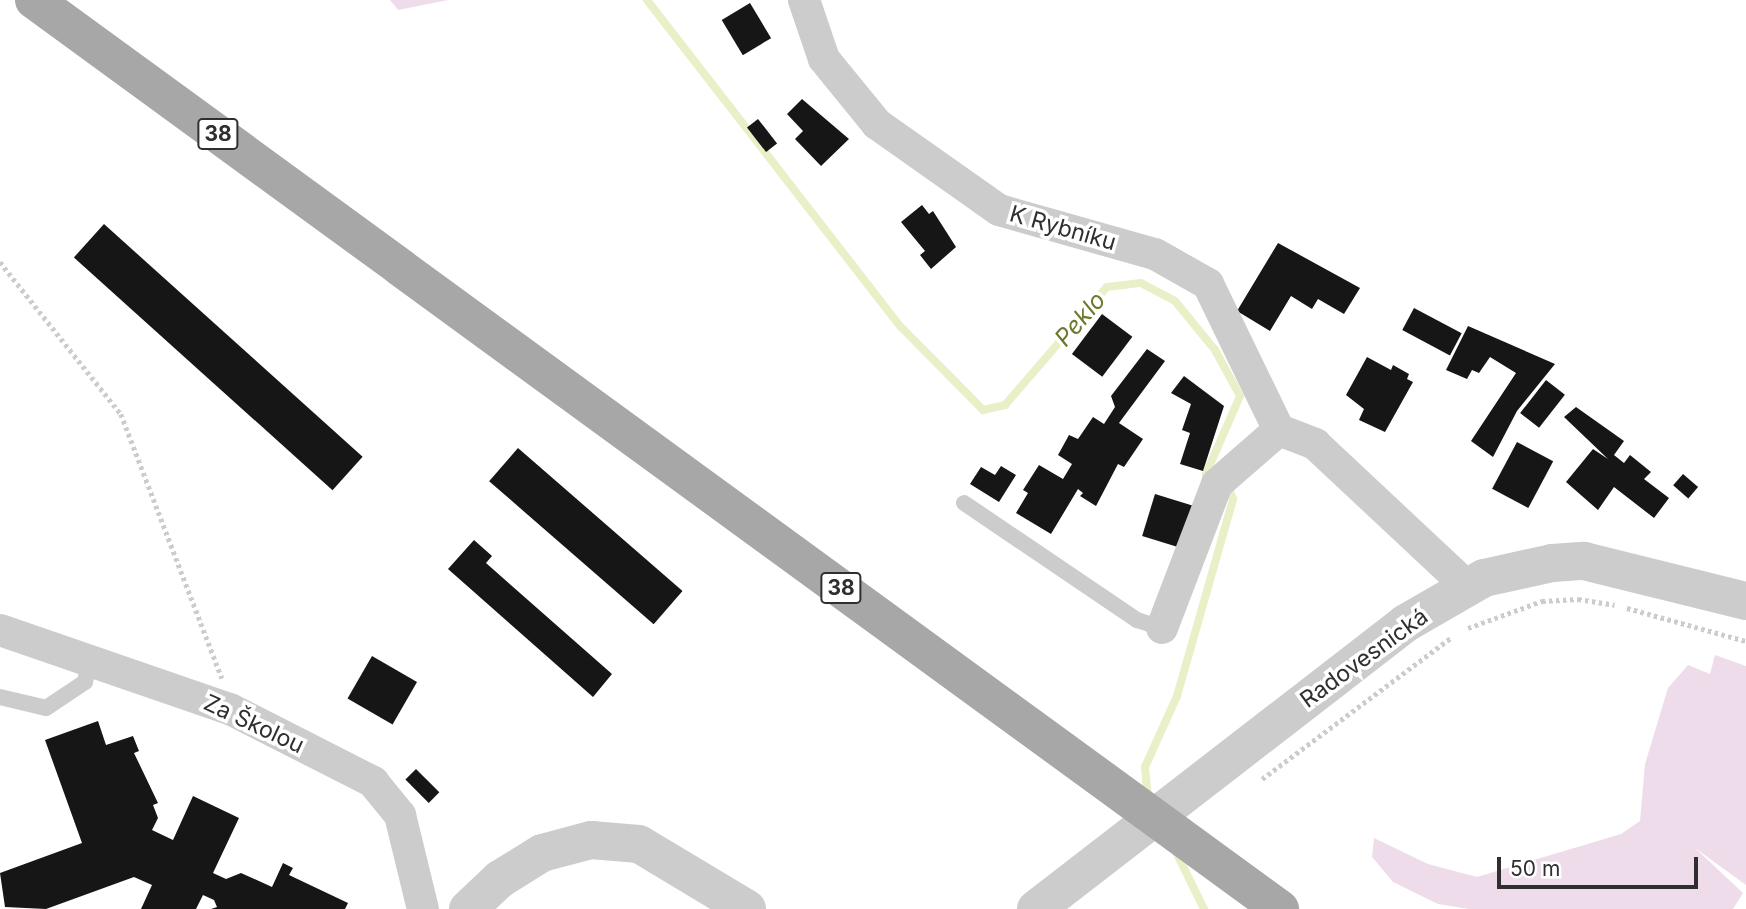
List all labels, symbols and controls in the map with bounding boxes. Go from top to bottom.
road number: 38 [197,116,239,152]
street label: K Rybníku [1007,200,1119,256]
water label: Peklo [1049,286,1111,352]
road number: 38 [820,570,862,606]
street label: Radovesnická [1295,602,1433,714]
street label: Za Školou [199,689,309,759]
scale bar [1501,842,1702,886]
text: 50 m [1510,856,1560,881]

